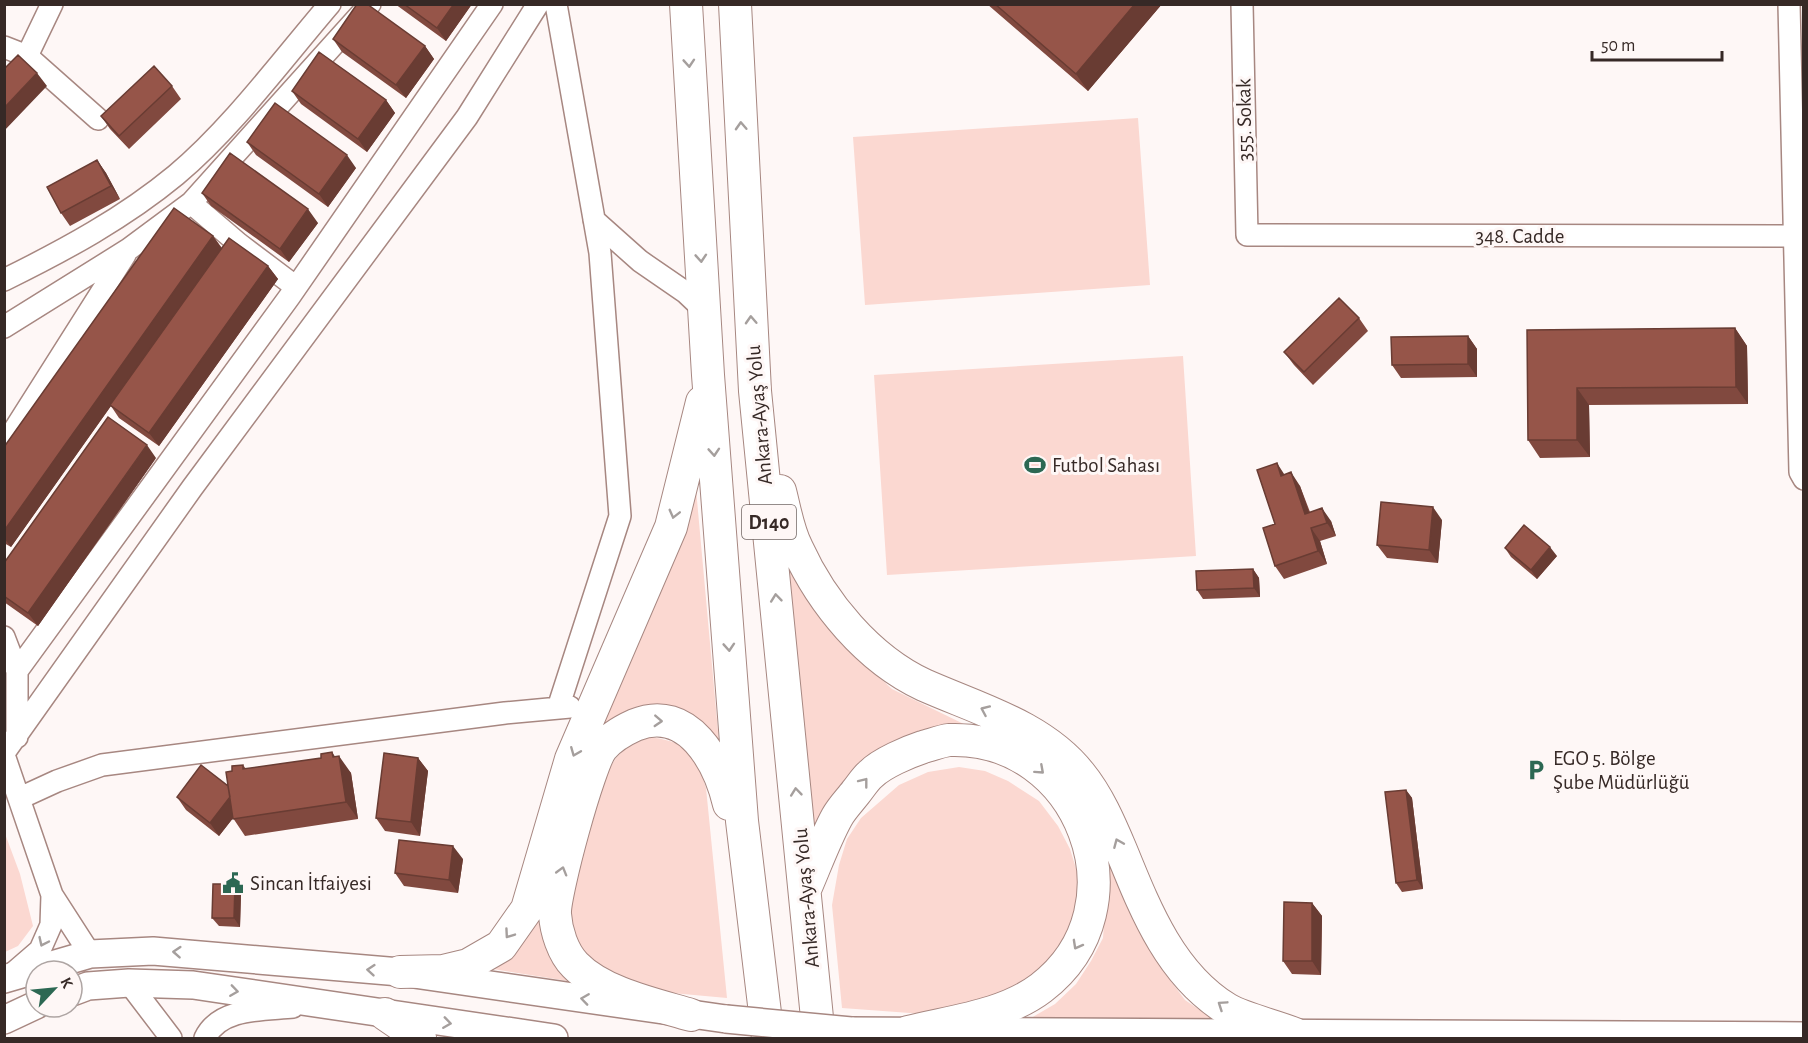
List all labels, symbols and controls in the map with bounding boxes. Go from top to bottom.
scale bar [1592,24,1722,62]
text: 50 m [1601,37,1635,55]
one-way arrow [683,58,696,67]
street label: 355. Sokak [1233,78,1256,162]
one-way arrow [735,121,748,130]
street label: 348. Cadde [1475,226,1565,247]
one-way arrow [694,253,707,262]
one-way arrow [745,316,758,325]
street label: Ankara-Ayaş Yolu [743,344,776,486]
one-way arrow [707,448,720,457]
sports icon: Futbol Sahası [1023,453,1047,477]
place label: Futbol Sahası [1052,455,1160,476]
road number: D140 [742,505,796,539]
one-way arrow [668,508,681,518]
one-way arrow [770,594,783,603]
one-way arrow [722,642,735,651]
one-way arrow [981,706,992,718]
one-way arrow [654,714,663,727]
one-way arrow [570,745,582,756]
place label: EGO 5. Bölge Şube Müdürlüğü [1553,748,1690,793]
parking icon: EGO 5. Bölge Şube Müdürlüğü [1524,758,1548,782]
one-way arrow [1033,763,1044,774]
one-way arrow [856,778,867,789]
one-way arrow [790,788,803,797]
street label: Ankara-Ayaş Yolu [790,827,823,969]
one-way arrow [1113,839,1125,850]
one-way arrow [555,867,567,877]
public building icon: Sincan İtfaiyesi [221,871,245,895]
place label: Sincan İtfaiyesi [250,872,372,894]
one-way arrow [505,927,516,938]
one-way arrow [39,935,51,946]
one-way arrow [1073,938,1084,949]
one-way arrow [172,946,181,959]
north arrow [24,959,84,1019]
one-way arrow [367,964,376,977]
text: K [57,975,76,991]
one-way arrow [229,984,238,997]
one-way arrow [580,994,590,1006]
one-way arrow [1217,1001,1228,1012]
one-way arrow [443,1017,452,1029]

